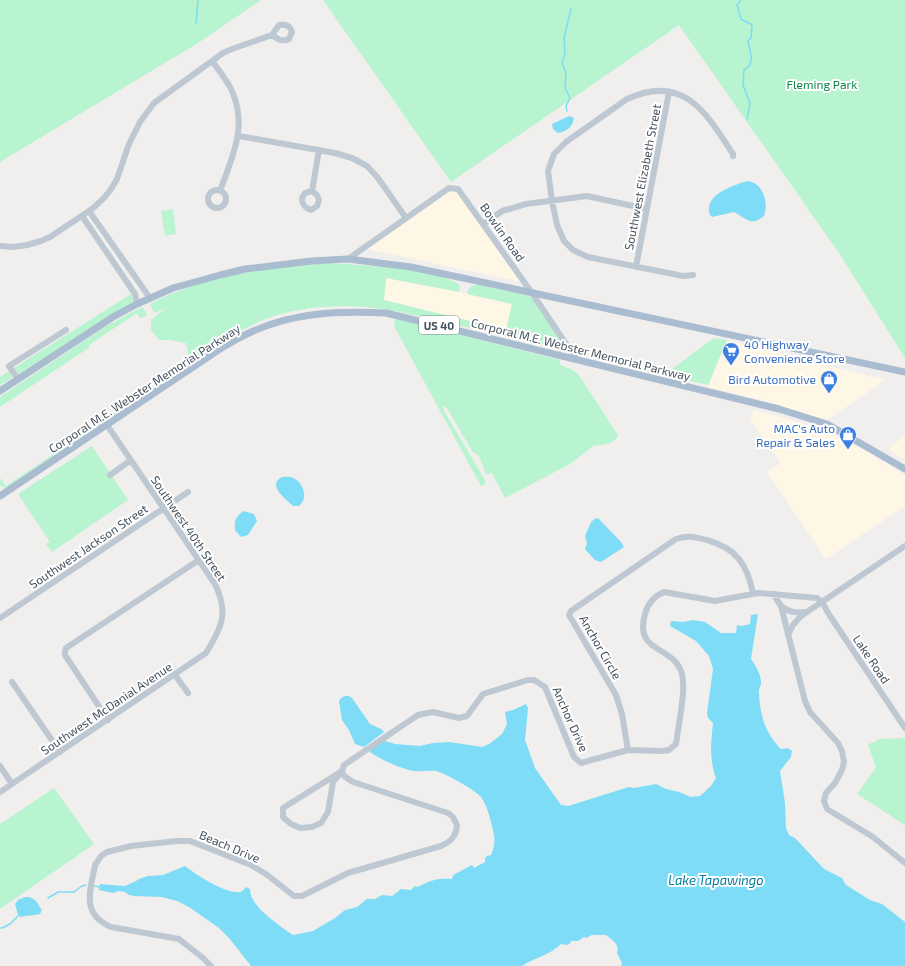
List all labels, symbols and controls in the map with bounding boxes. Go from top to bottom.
park label: Fleming Park [787,77,857,91]
street label: Southwest Elizabeth Street [621,102,663,251]
street label: Bowlin Road [478,200,528,264]
street label: Corporal M.E. Webster Memorial Parkway [470,315,693,383]
road number: US 40 [419,316,459,334]
street label: Corporal M.E. Webster Memorial Parkway [46,320,243,455]
place label: 40 Highway Convenience Store [744,337,845,365]
supermarket icon: 40 Highway Convenience Store [721,341,741,366]
shop icon: Bird Automotive [819,369,839,394]
place label: Bird Automotive [728,372,816,386]
place label: MAC's Auto Repair & Sales [756,421,835,449]
shop icon: MAC's Auto Repair & Sales [838,425,858,450]
street label: Southwest 40th Street [149,473,230,584]
street label: Southwest Jackson Street [26,501,150,591]
street label: Anchor Circle [577,612,625,682]
street label: Lake Road [851,632,893,686]
street label: Southwest McDanial Avenue [38,659,174,757]
street label: Anchor Drive [550,684,592,754]
street label: Beach Drive [198,827,262,865]
water label: Lake Tapawingo [668,872,764,888]

